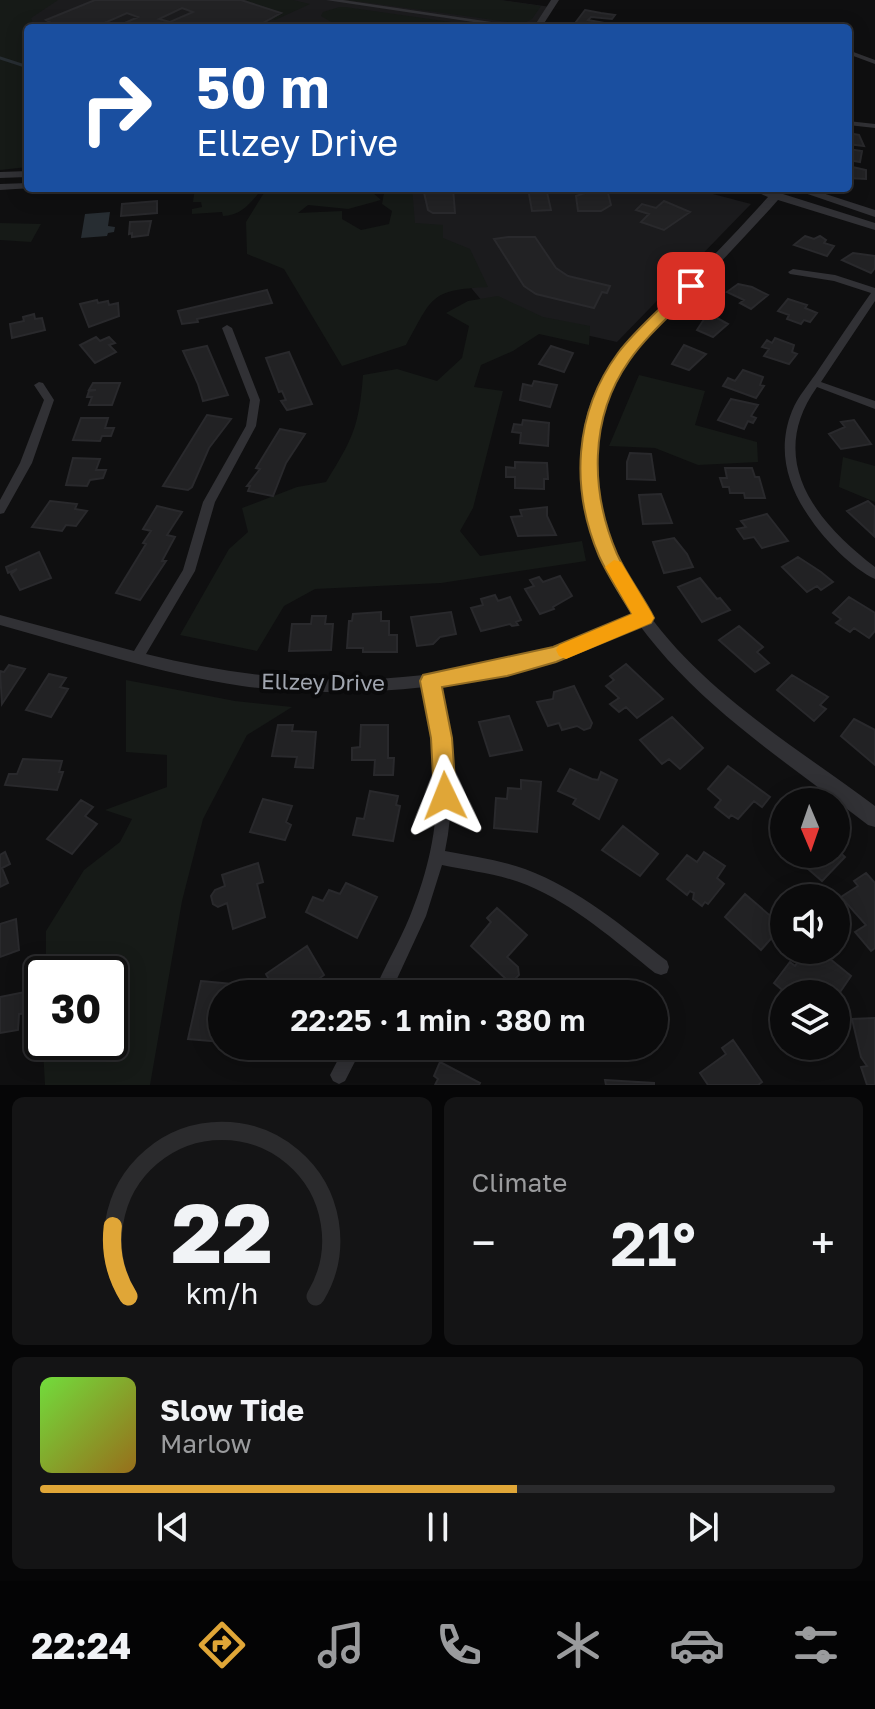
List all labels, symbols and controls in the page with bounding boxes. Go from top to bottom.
text: 50 m [196,53,330,120]
icon: right [64,56,168,160]
text: Ellzey Drive [196,121,398,164]
pin [657,252,725,320]
icon: arrive [669,264,713,308]
street label: Ellzey Drive [261,667,385,696]
position arrow [403,754,487,838]
north arrow [770,788,850,868]
map controls [770,788,850,1060]
button: sound [770,884,850,964]
speed limit sign: 30 [24,956,128,1060]
button: layers [770,980,850,1060]
text: 22:25 · 1 min · 380 m [291,1002,585,1038]
text: Climate [472,1167,567,1198]
text: 22 [171,1181,273,1281]
text: 21° [611,1207,696,1279]
text: − [472,1216,496,1269]
text: + [811,1216,835,1269]
text: km/h [185,1276,258,1310]
text: Slow Tide [160,1392,304,1428]
text: Marlow [160,1428,252,1459]
icon: previous [151,1505,195,1549]
icon: pause [416,1505,460,1549]
icon: next [681,1505,725,1549]
icon: directions [194,1617,250,1673]
icon: music [313,1617,369,1673]
icon: phone [431,1617,487,1673]
icon: climate [550,1617,606,1673]
icon: car [669,1617,725,1673]
icon: filters [788,1617,844,1673]
text: 22:24 [31,1624,131,1667]

